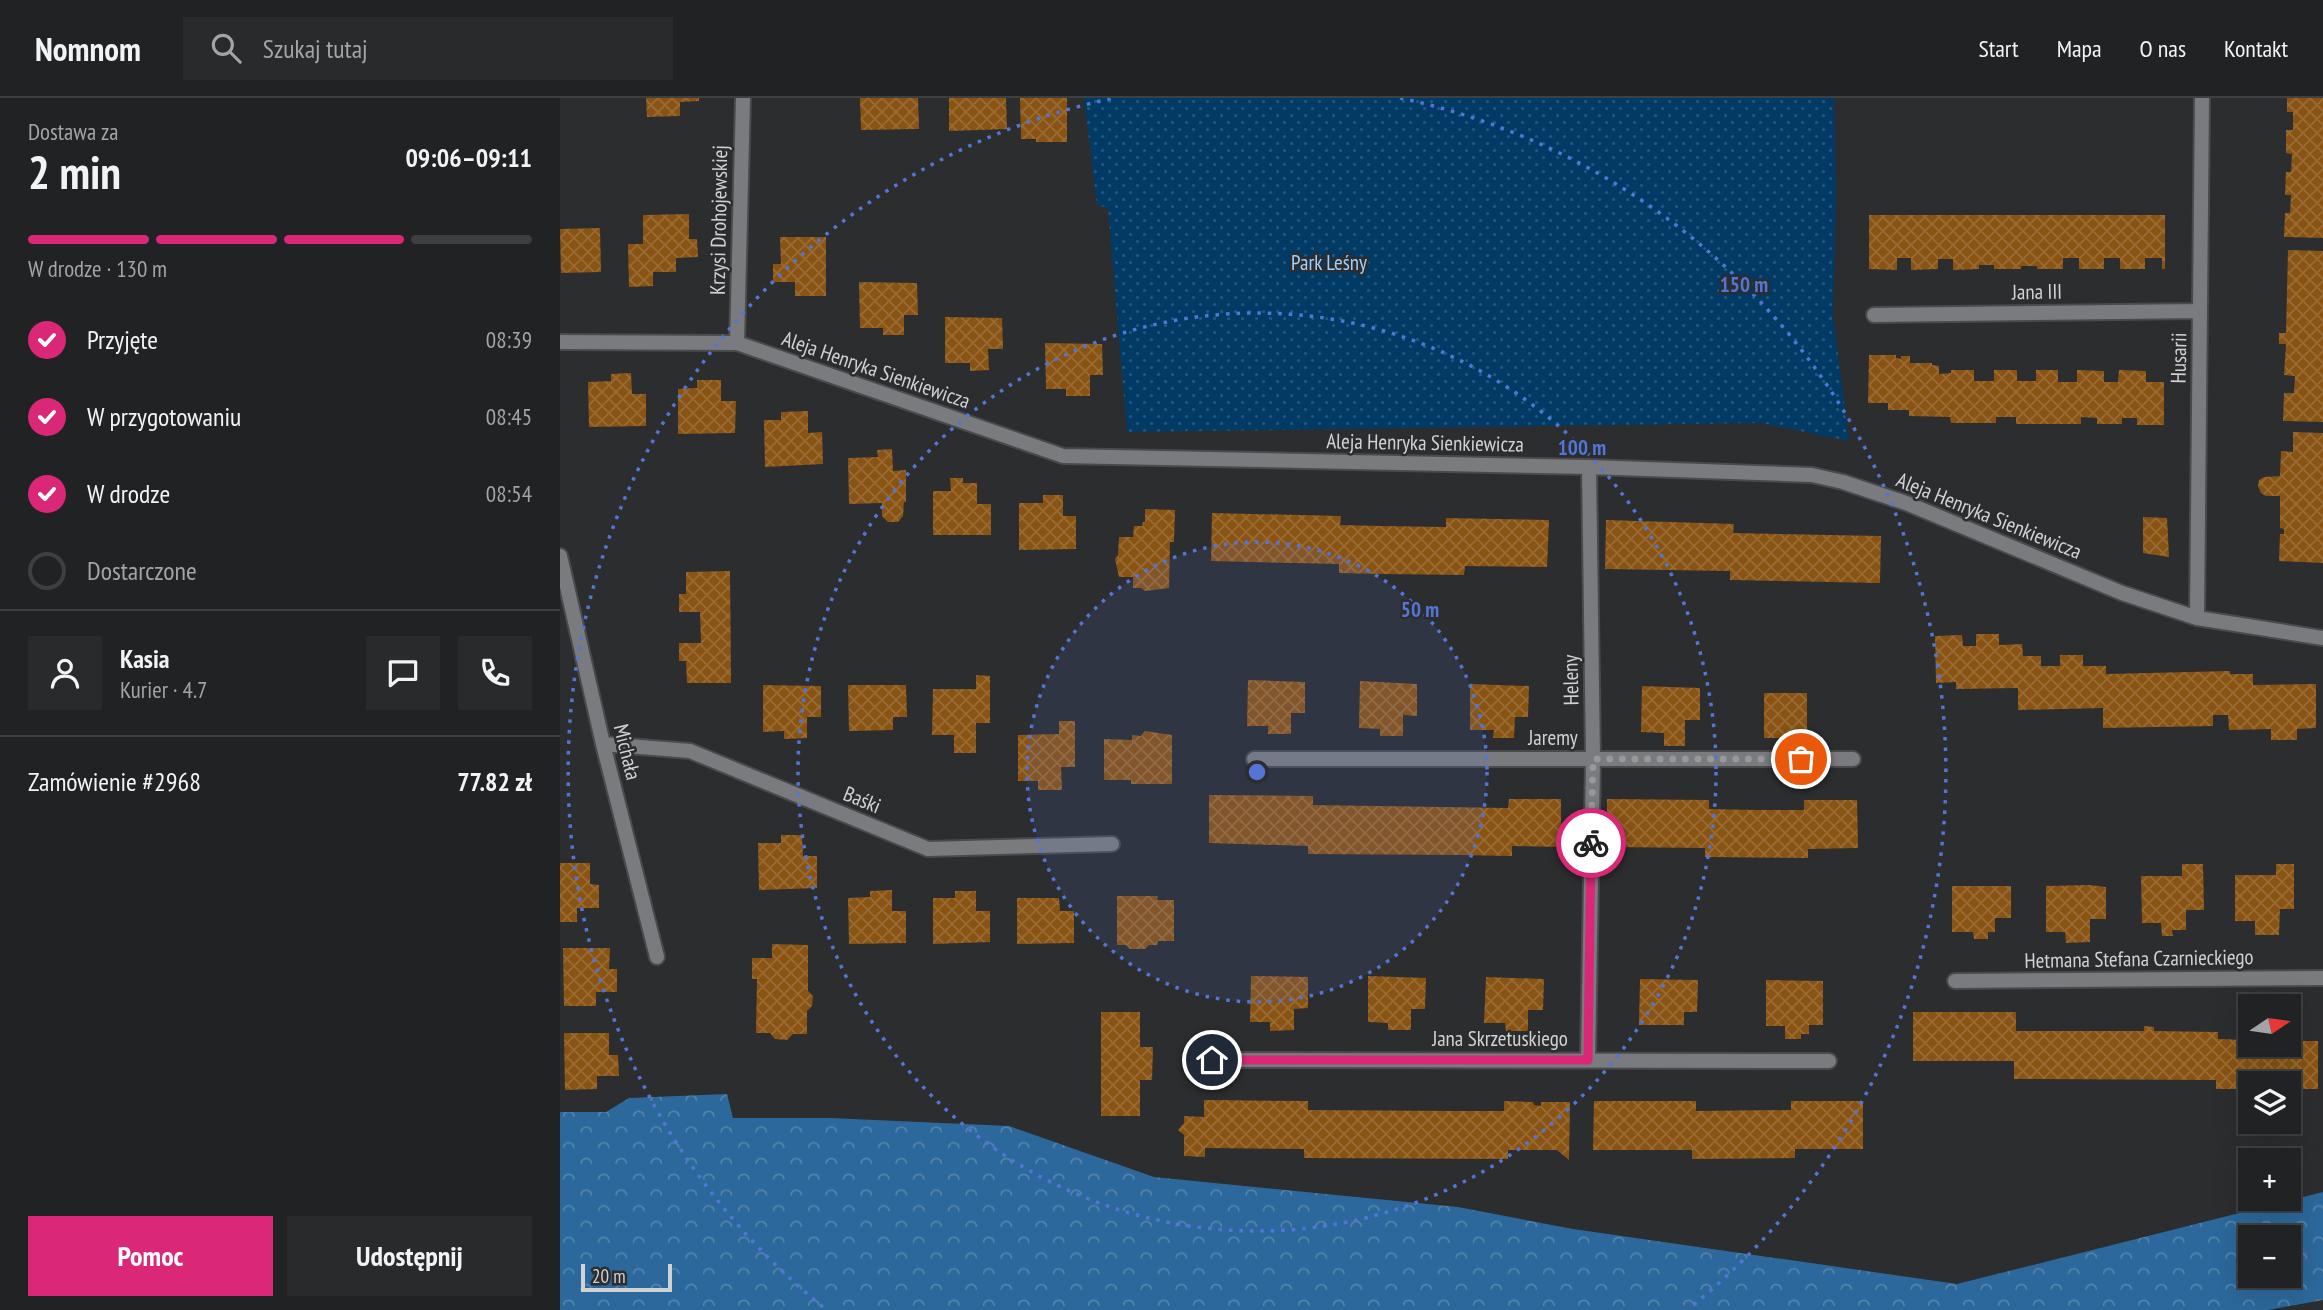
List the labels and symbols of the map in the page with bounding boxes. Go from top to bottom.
street label: Krzysi Drohojewskiej [704,145,733,295]
park label: Park Leśny [1291,249,1367,276]
text: 150 m [1720,271,1768,298]
street label: Jana III [2011,278,2062,305]
street label: Aleja Henryka Sienkiewicza [778,325,974,414]
street label: Husarii [2165,332,2192,384]
street label: Aleja Henryka Sienkiewicza [1326,427,1524,458]
text: 100 m [1558,434,1606,461]
street label: Aleja Henryka Sienkiewicza [1893,466,2086,565]
text: 50 m [1401,596,1439,623]
street label: Heleny [1557,654,1584,706]
street label: Michała [608,721,647,782]
street label: Jaremy [1527,724,1578,751]
pin [1771,729,1831,789]
centre of rings [1245,760,1269,784]
street label: Baśki [839,780,885,819]
courier [1556,808,1626,878]
street label: Hetmana Stefana Czarnieckiego [2024,943,2254,974]
north arrow [2238,994,2301,1057]
street label: Jana Skrzetuskiego [1431,1025,1568,1052]
pin [1182,1030,1242,1090]
scale bar [581,1261,672,1293]

